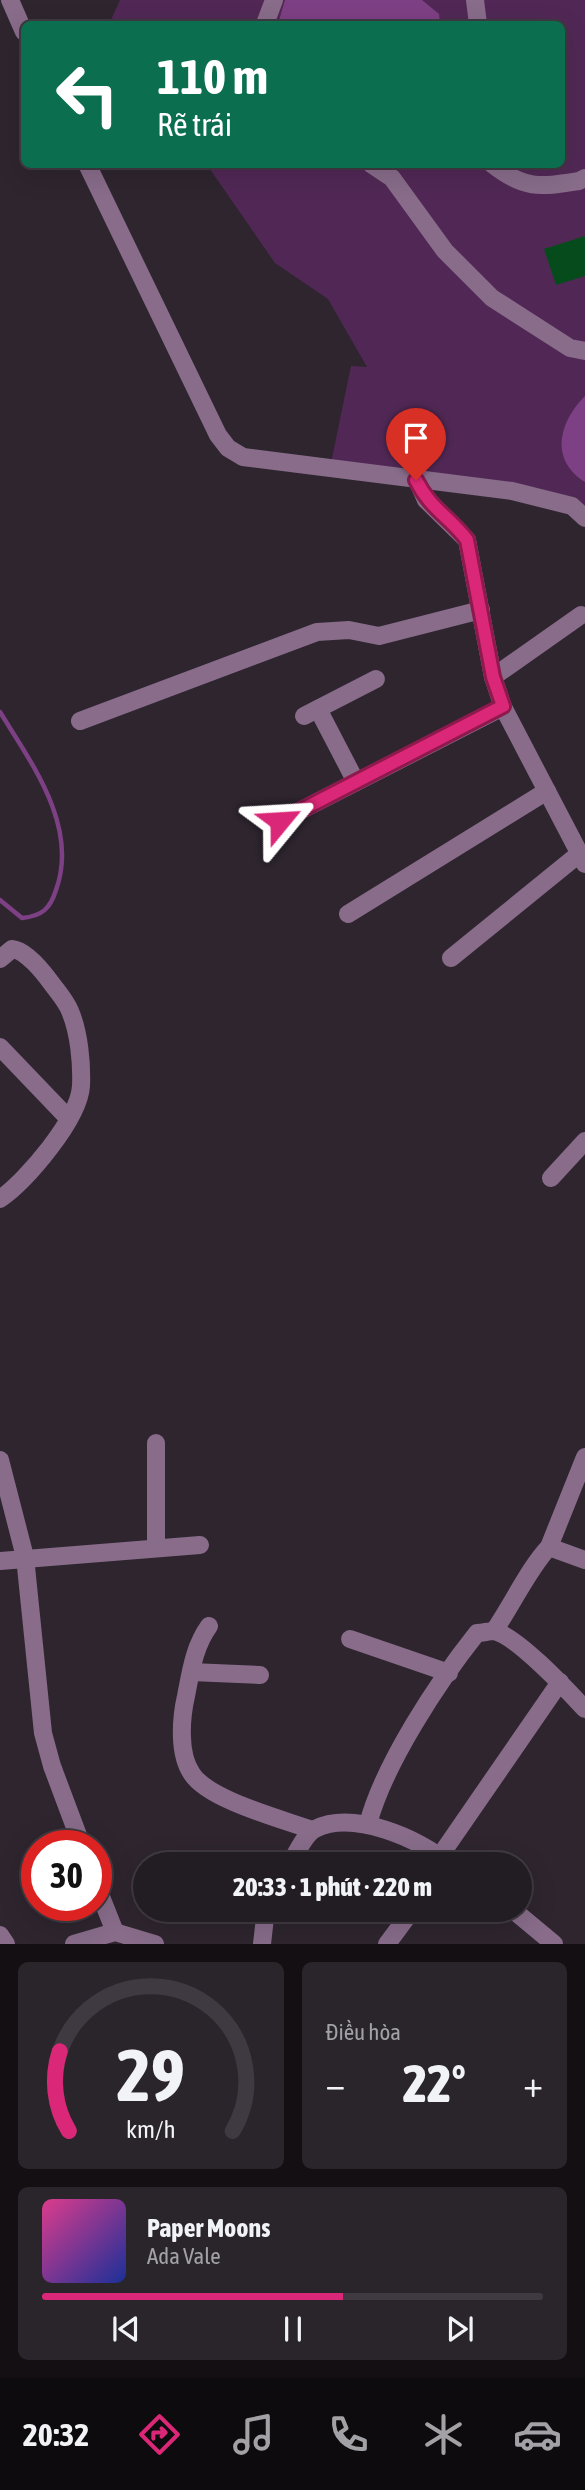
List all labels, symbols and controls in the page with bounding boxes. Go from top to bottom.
text: 110 m [157,48,268,104]
icon: left [42,49,133,140]
text: Rẽ trái [157,106,232,143]
pin [386,408,446,480]
icon: arrive [397,419,435,457]
position arrow [243,784,317,858]
speed limit sign: 30 [21,1830,112,1921]
text: 20:33 · 1 phút · 220 m [233,1872,432,1902]
text: Điều hòa [326,2019,401,2045]
text: 29 [117,2034,185,2117]
text: 22° [403,2053,466,2113]
text: − [326,2062,345,2105]
text: + [523,2062,543,2105]
text: km/h [126,2115,176,2143]
text: Paper Moons [147,2213,270,2243]
text: Ada Vale [147,2243,221,2269]
icon: previous [107,2310,145,2348]
icon: pause [274,2310,312,2348]
icon: next [441,2310,479,2348]
icon: directions [135,2410,184,2459]
icon: music [229,2410,278,2459]
icon: phone [324,2410,373,2459]
icon: climate [419,2410,468,2459]
icon: car [513,2410,562,2459]
text: 20:32 [23,2416,89,2453]

